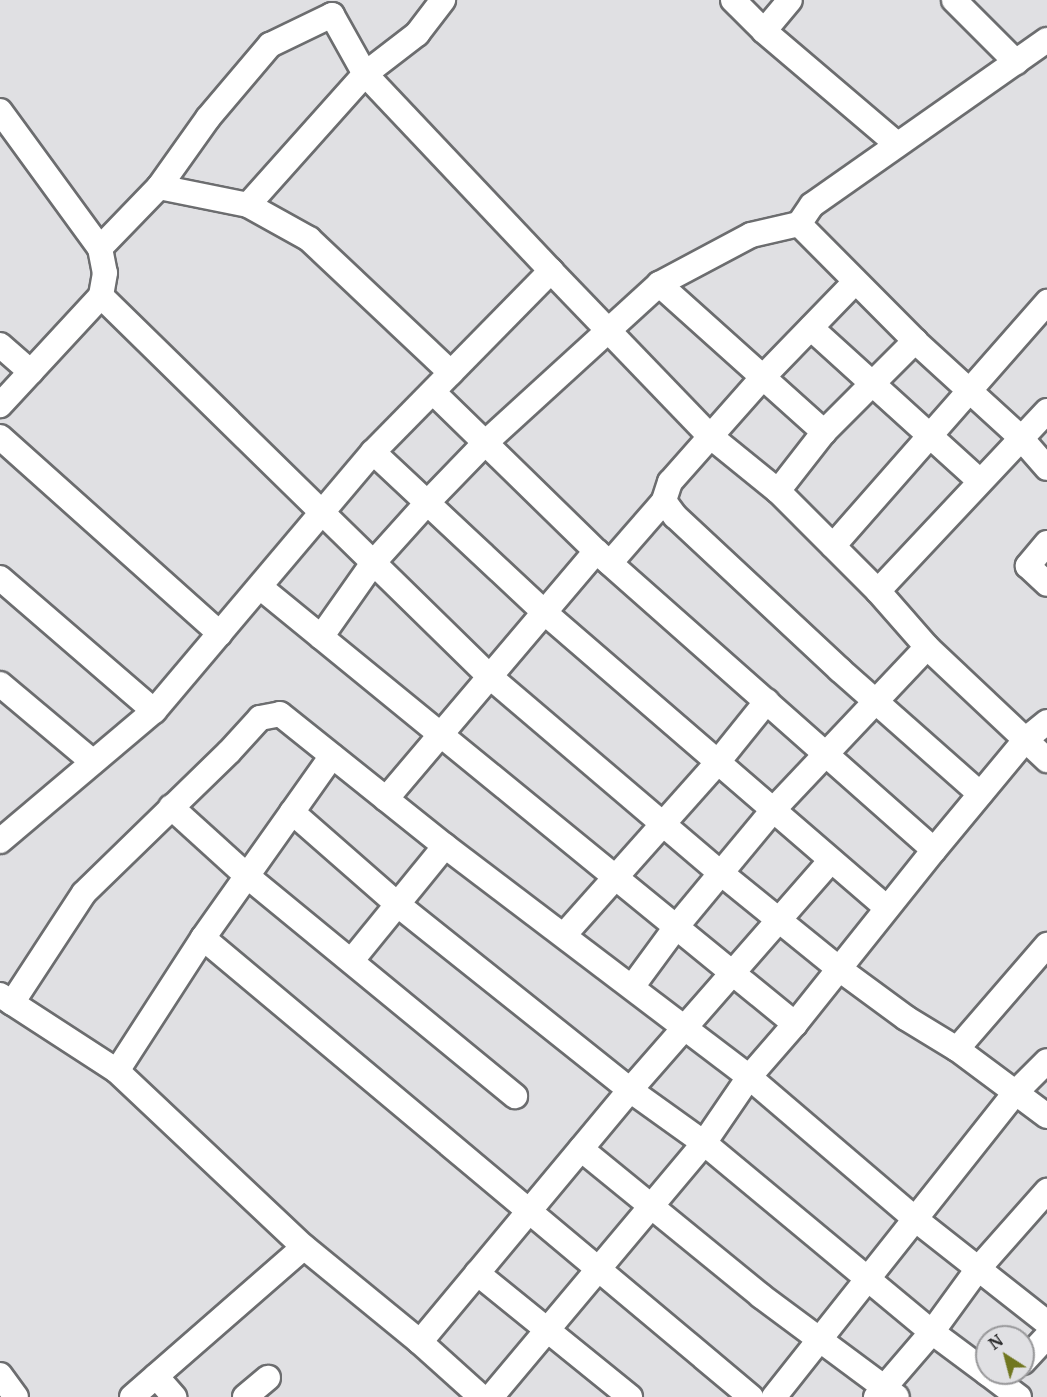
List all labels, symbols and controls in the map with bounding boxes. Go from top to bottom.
north arrow [975,1325,1035,1385]
text: N [985,1330,1007,1354]

